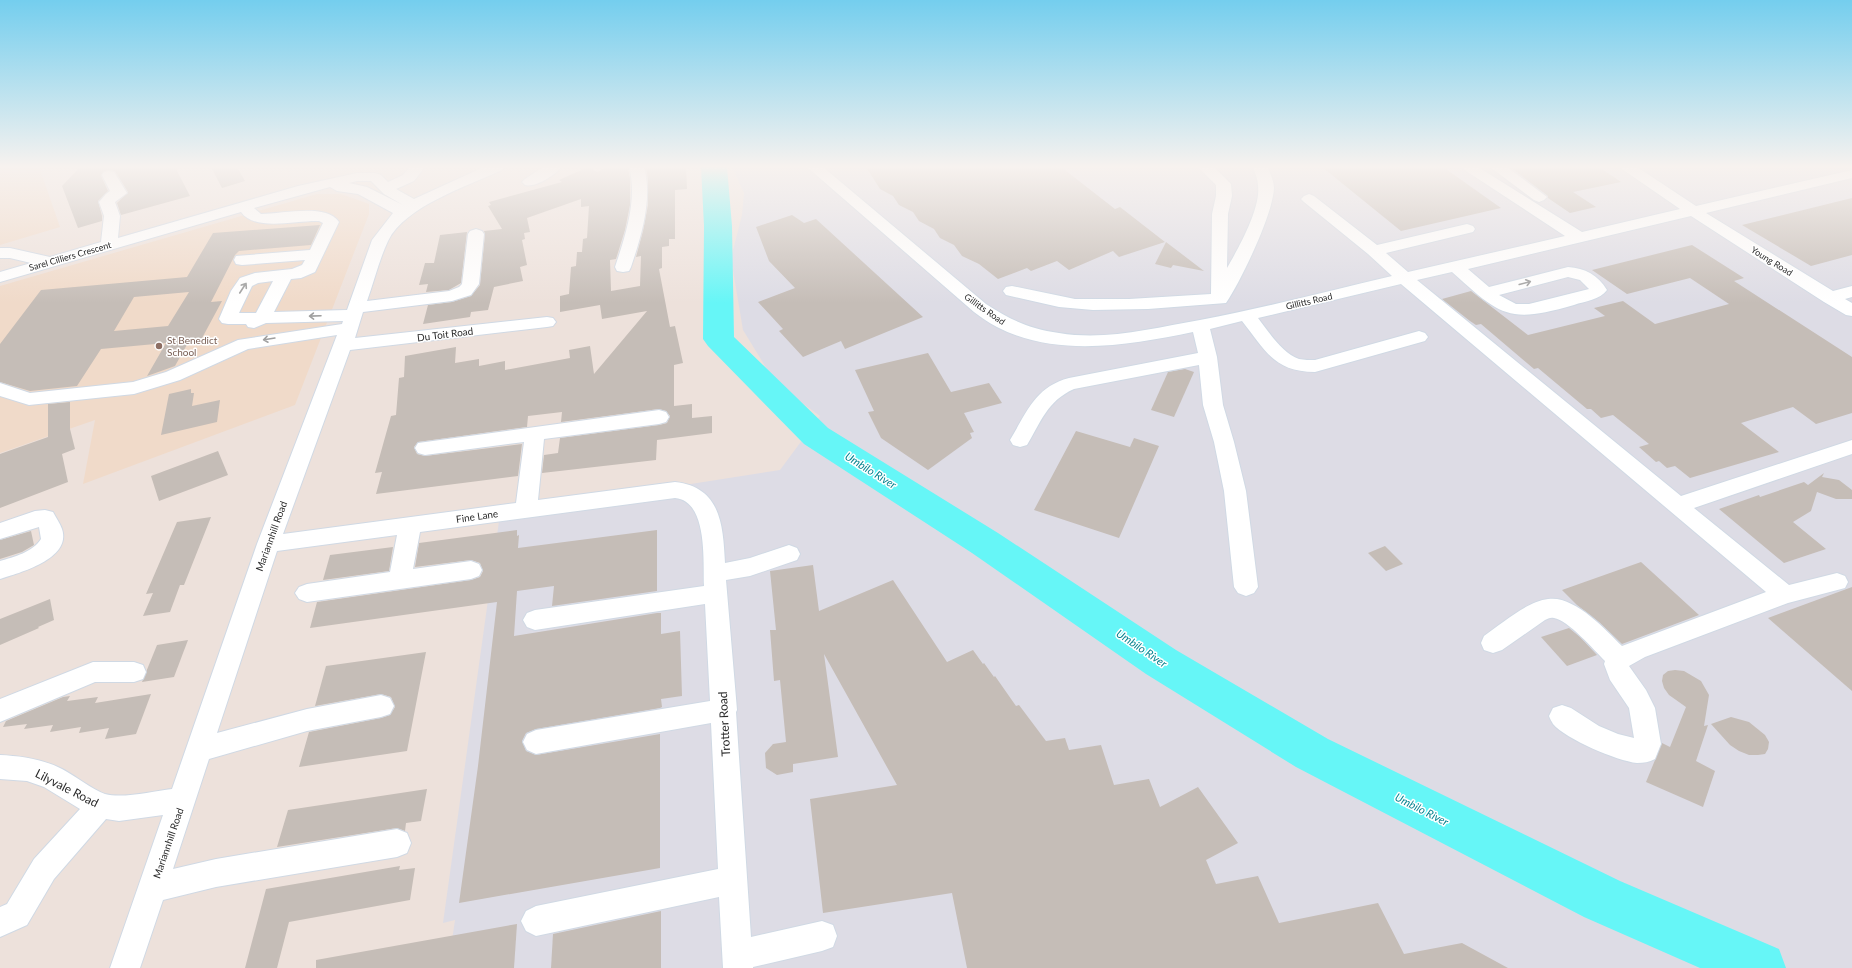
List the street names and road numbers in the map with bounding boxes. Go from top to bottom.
street label: Sarel Cilliers Crescent [28,239,113,273]
street label: Young Road [1749,244,1795,278]
street label: Gillitts Road [1285,290,1333,312]
street label: Gillitts Road [962,291,1008,327]
street label: Du Toit Road [416,325,474,343]
street label: Mariannhill Road [253,499,289,573]
street label: Fine Lane [455,507,499,525]
street label: Trotter Road [715,691,733,757]
street label: Lilyvale Road [33,766,101,810]
street label: Mariannhill Road [150,806,186,880]

